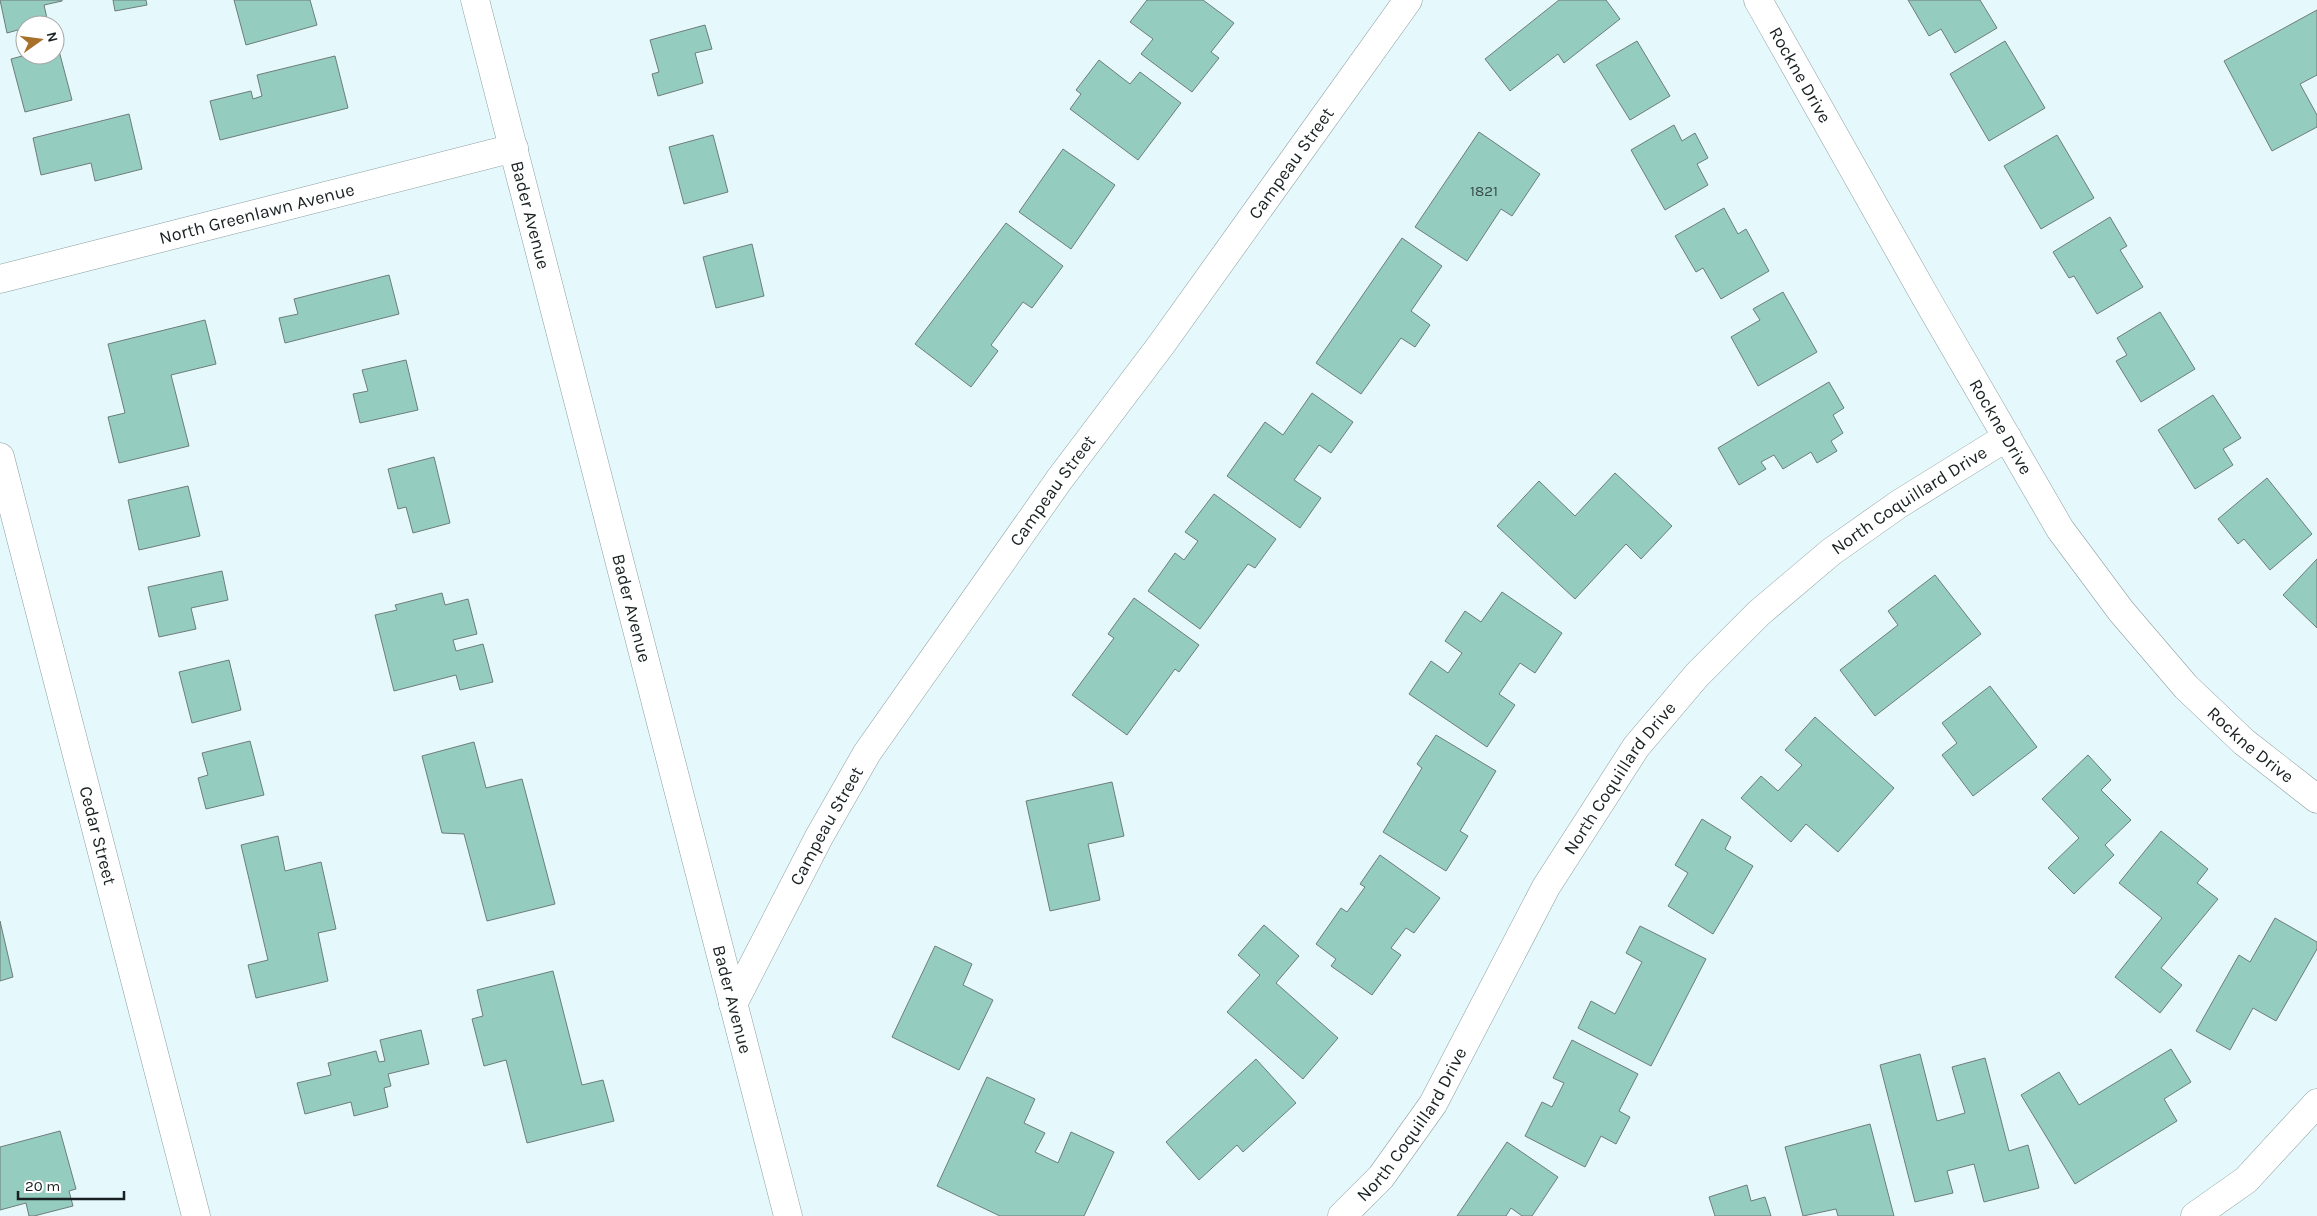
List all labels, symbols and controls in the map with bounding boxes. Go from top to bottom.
north arrow [15,15,65,65]
street label: Rockne Drive [1764,23,1836,127]
text: N [43,30,62,44]
street label: Campeau Street [1244,103,1339,223]
street label: Bader Avenue [506,158,555,272]
street label: North Greenlawn Avenue [157,178,357,249]
house number: 1821 [1470,182,1498,200]
street label: Rockne Drive [1964,375,2037,478]
street label: Campeau Street [1005,430,1100,550]
street label: North Coquillard Drive [1827,441,1991,559]
street label: Bader Avenue [607,552,656,665]
street label: North Coquillard Drive [1559,697,1681,859]
street label: Rockne Drive [2203,702,2298,788]
street label: Campeau Street [785,763,868,889]
street label: Cedar Street [74,784,121,888]
street label: Bader Avenue [708,943,757,1056]
street label: North Coquillard Drive [1352,1044,1471,1206]
scale bar [18,1168,124,1200]
text: 20 m [25,1177,60,1195]

